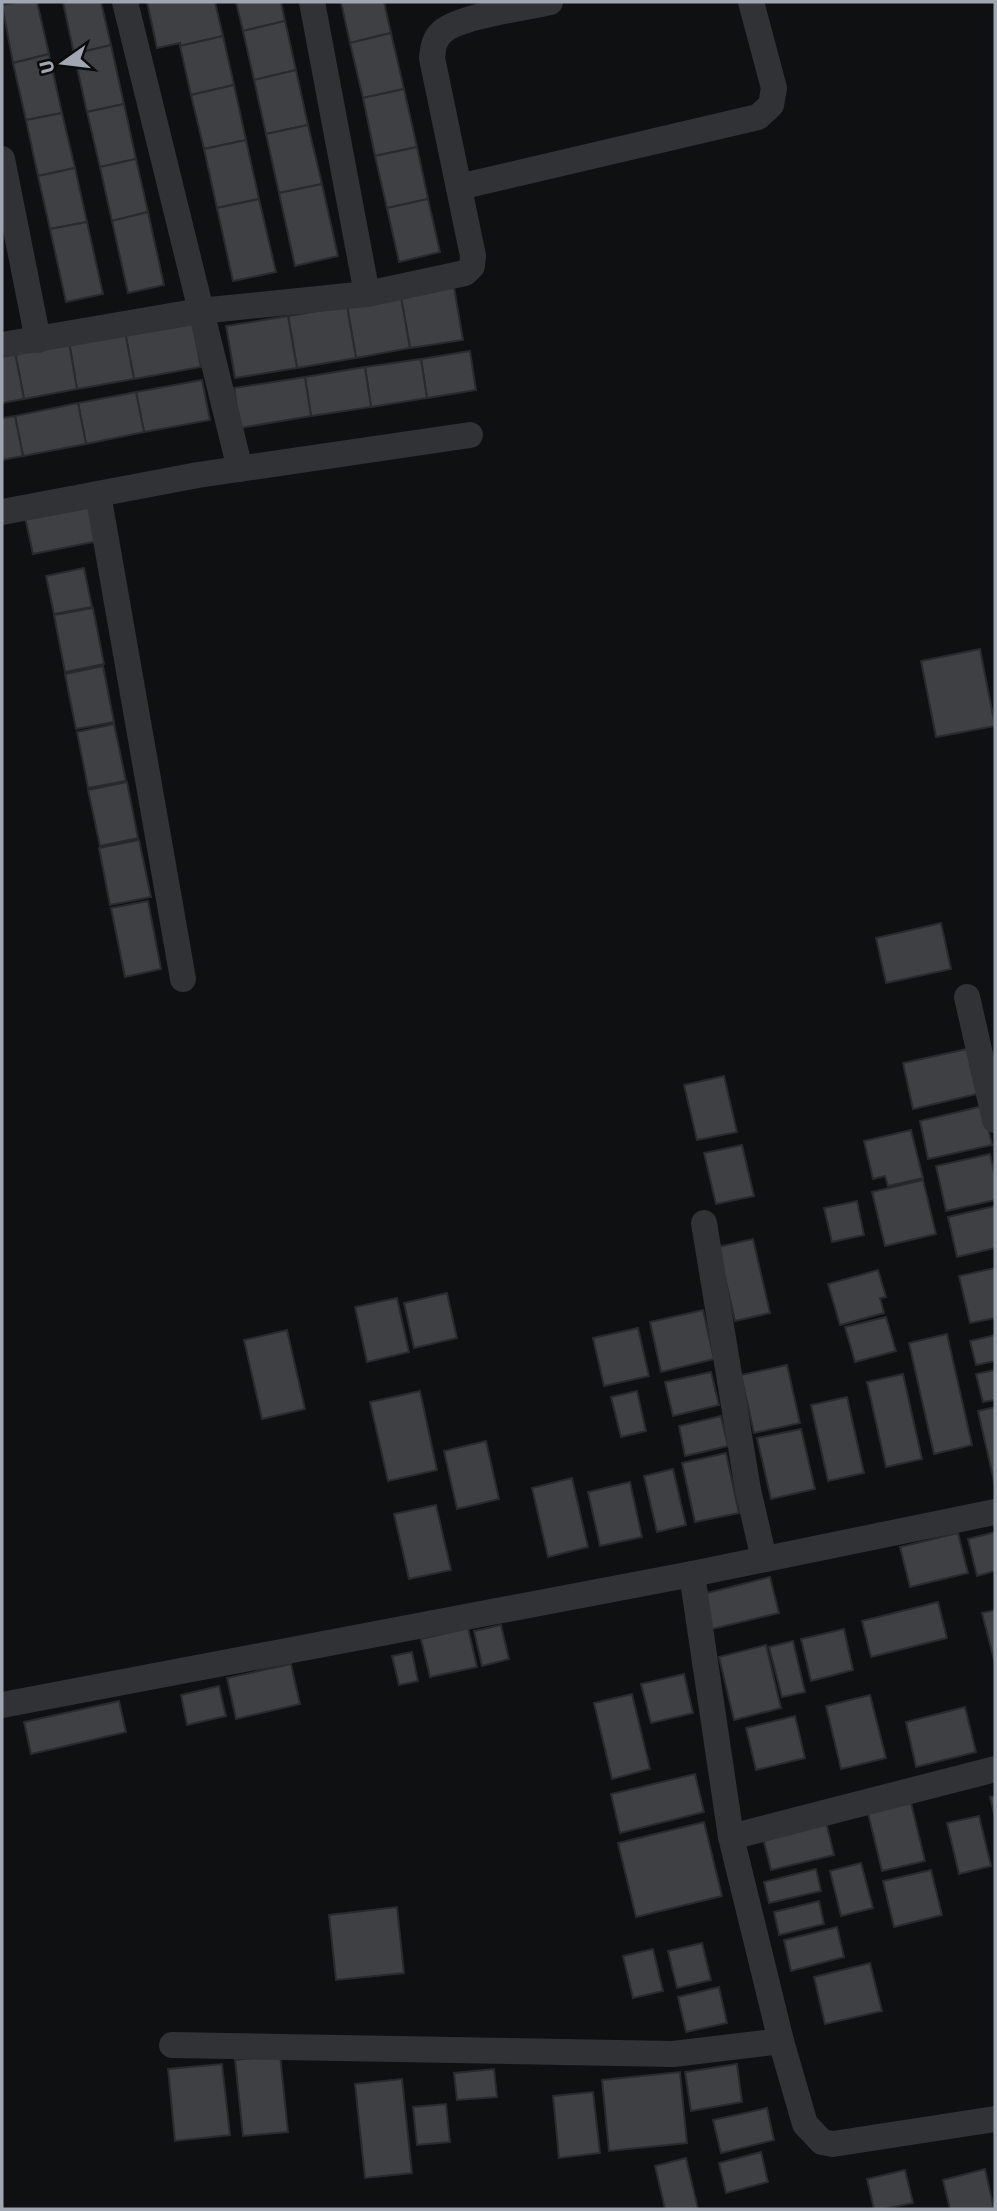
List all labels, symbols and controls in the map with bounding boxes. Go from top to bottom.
north arrow [28,28,98,98]
text: U [34,58,61,76]

